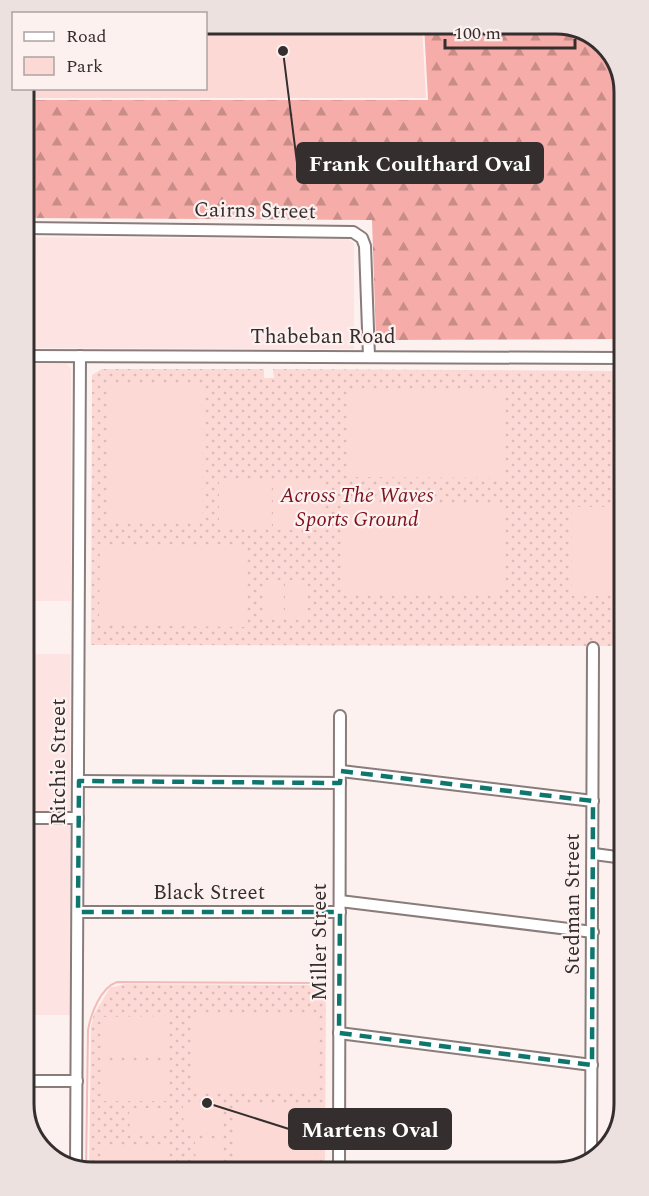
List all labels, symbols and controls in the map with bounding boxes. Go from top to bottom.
legend [12,12,207,90]
scale bar [445,12,576,50]
text: 100 m [454,20,501,47]
text: Road [66,23,107,50]
text: Park [66,53,103,80]
callout: Frank Coulthard Oval [297,143,543,183]
text: Frank Coulthard Oval [309,148,531,181]
street label: Cairns Street [194,194,316,228]
street label: Thabeban Road [250,321,396,353]
park label: Across The Waves Sports Ground [279,480,434,536]
street label: Ritchie Street [43,698,75,826]
street label: Stedman Street [557,833,589,975]
street label: Black Street [153,877,265,909]
street label: Miller Street [304,883,336,1001]
callout: Martens Oval [289,1109,451,1149]
text: Martens Oval [301,1114,439,1147]

